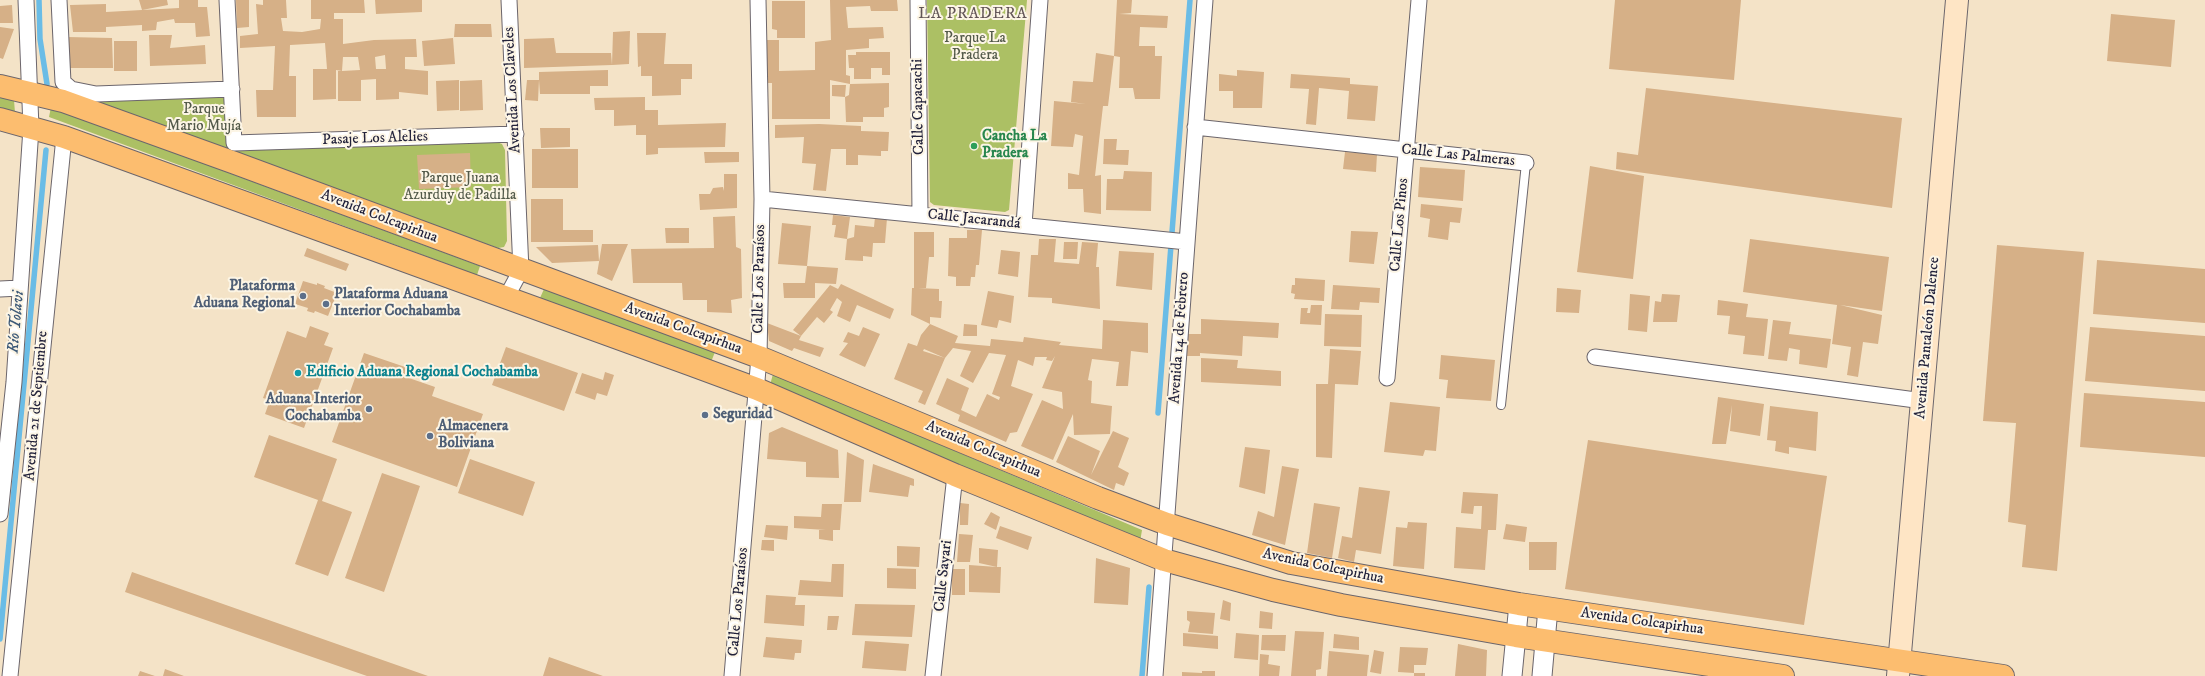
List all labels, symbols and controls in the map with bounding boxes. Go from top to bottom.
district label: LA PRADERA [918,5,1028,25]
street label: Avenida Los Claveles [501,26,525,154]
park label: Parque La Pradera [944,30,1006,65]
street label: Calle Capacachi [909,59,929,155]
park label: Parque Mario Mujía [167,101,241,136]
street label: Pasaje Los Alelies [322,128,428,150]
place label: Cancha La Pradera [982,128,1047,163]
marker: Cancha La Pradera [969,141,979,151]
street label: Calle Las Palmeras [1400,141,1516,171]
park label: Parque Juana Azurduy de Padilla [404,170,516,205]
street label: Calle Los Pinos [1387,178,1413,272]
street label: Avenida Colcapirhua [318,186,440,248]
street label: Calle Jacarandá [927,206,1021,234]
street label: Calle Los Paraísos [750,224,770,334]
street label: Avenida Pantaleón Dalence [1912,256,1944,420]
street label: Avenida 14 de Febrero [1166,272,1194,404]
place label: Plataforma Aduana Regional [194,278,295,313]
place label: Plataforma Aduana Interior Cochabamba [334,286,460,321]
water label: Río Tolavi [5,290,29,354]
marker: Plataforma Aduana Regional [298,291,308,301]
marker: Plataforma Aduana Interior Cochabamba [321,299,331,309]
street label: Avenida Colcapirhua [622,299,744,359]
street label: Avenida 21 de Septiembre [21,330,53,482]
place label: Edificio Aduana Regional Cochabamba [306,364,538,382]
marker: Edificio Aduana Regional Cochabamba [293,368,303,378]
place label: Aduana Interior Cochabamba [266,391,361,426]
marker: Aduana Interior Cochabamba [364,404,374,414]
place label: Seguridad [713,406,772,424]
marker: Seguridad [700,410,710,420]
place label: Almacenera Boliviana [438,418,508,453]
street label: Avenida Colcapirhua [923,418,1043,482]
marker: Almacenera Boliviana [425,431,435,441]
street label: Calle Sayari [931,539,957,613]
street label: Avenida Colcapirhua [1261,545,1385,589]
street label: Calle Los Paraísos [725,547,753,657]
street label: Avenida Colcapirhua [1580,604,1704,640]

